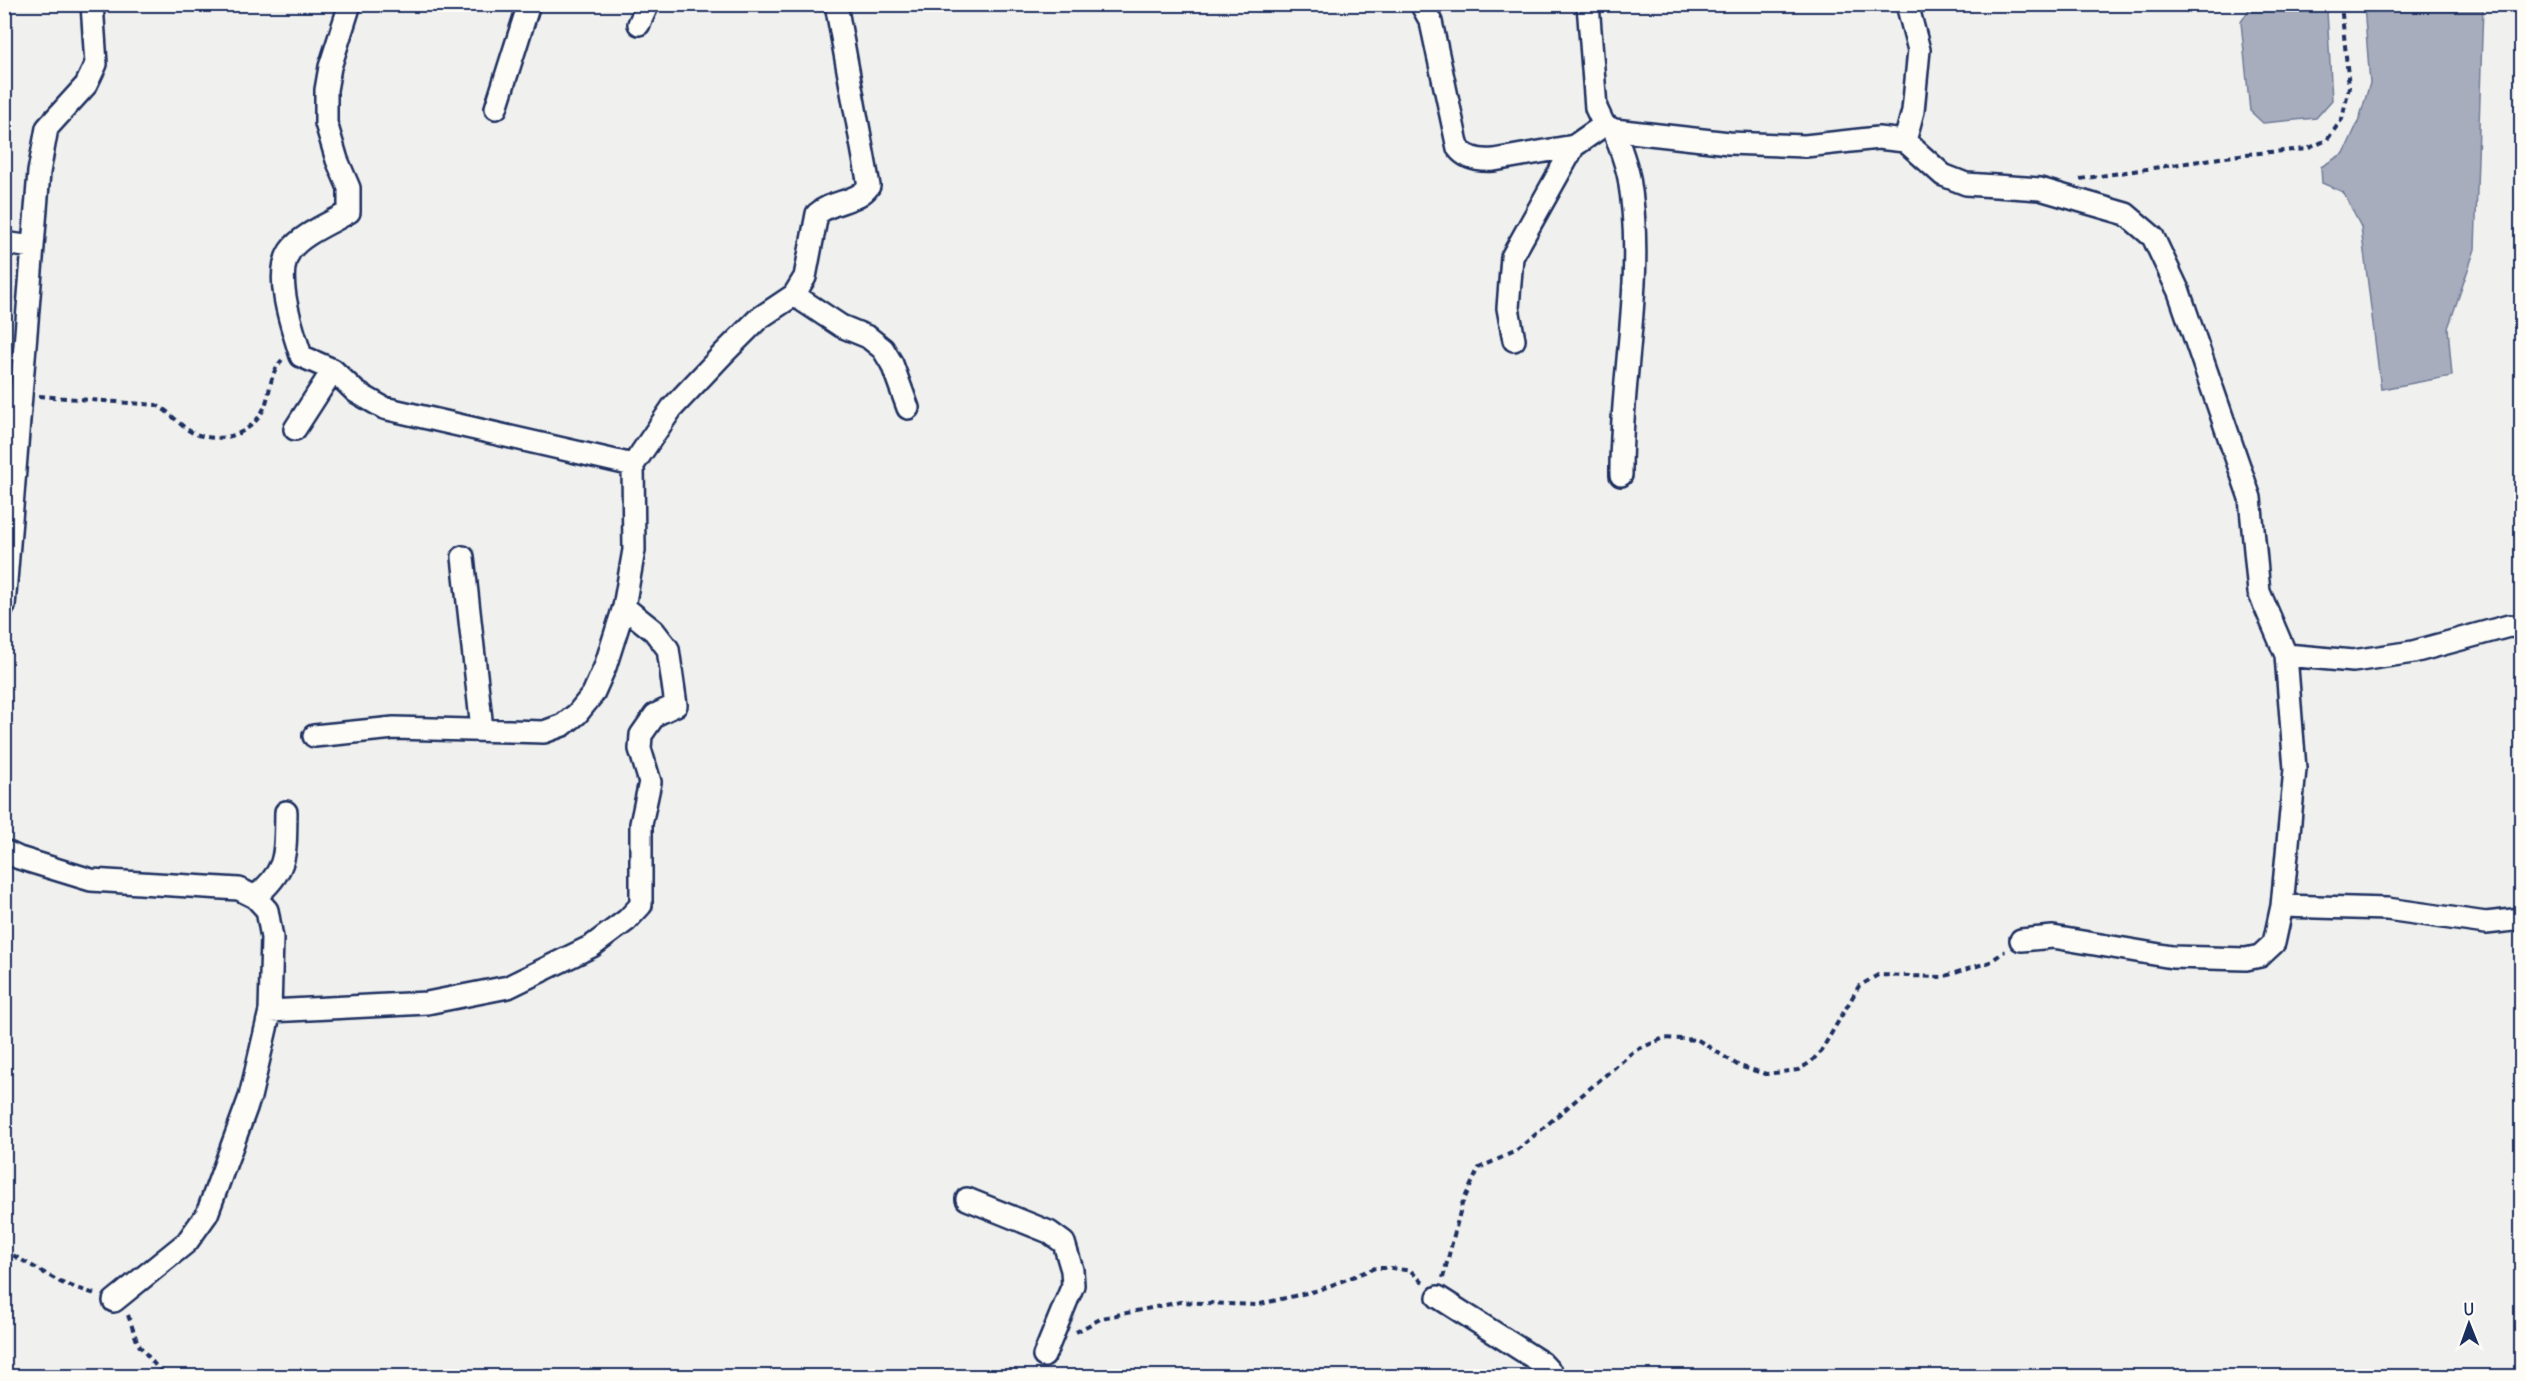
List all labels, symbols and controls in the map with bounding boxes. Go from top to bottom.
north arrow [2439,1294,2499,1354]
text: U [2463,1299,2474,1319]

